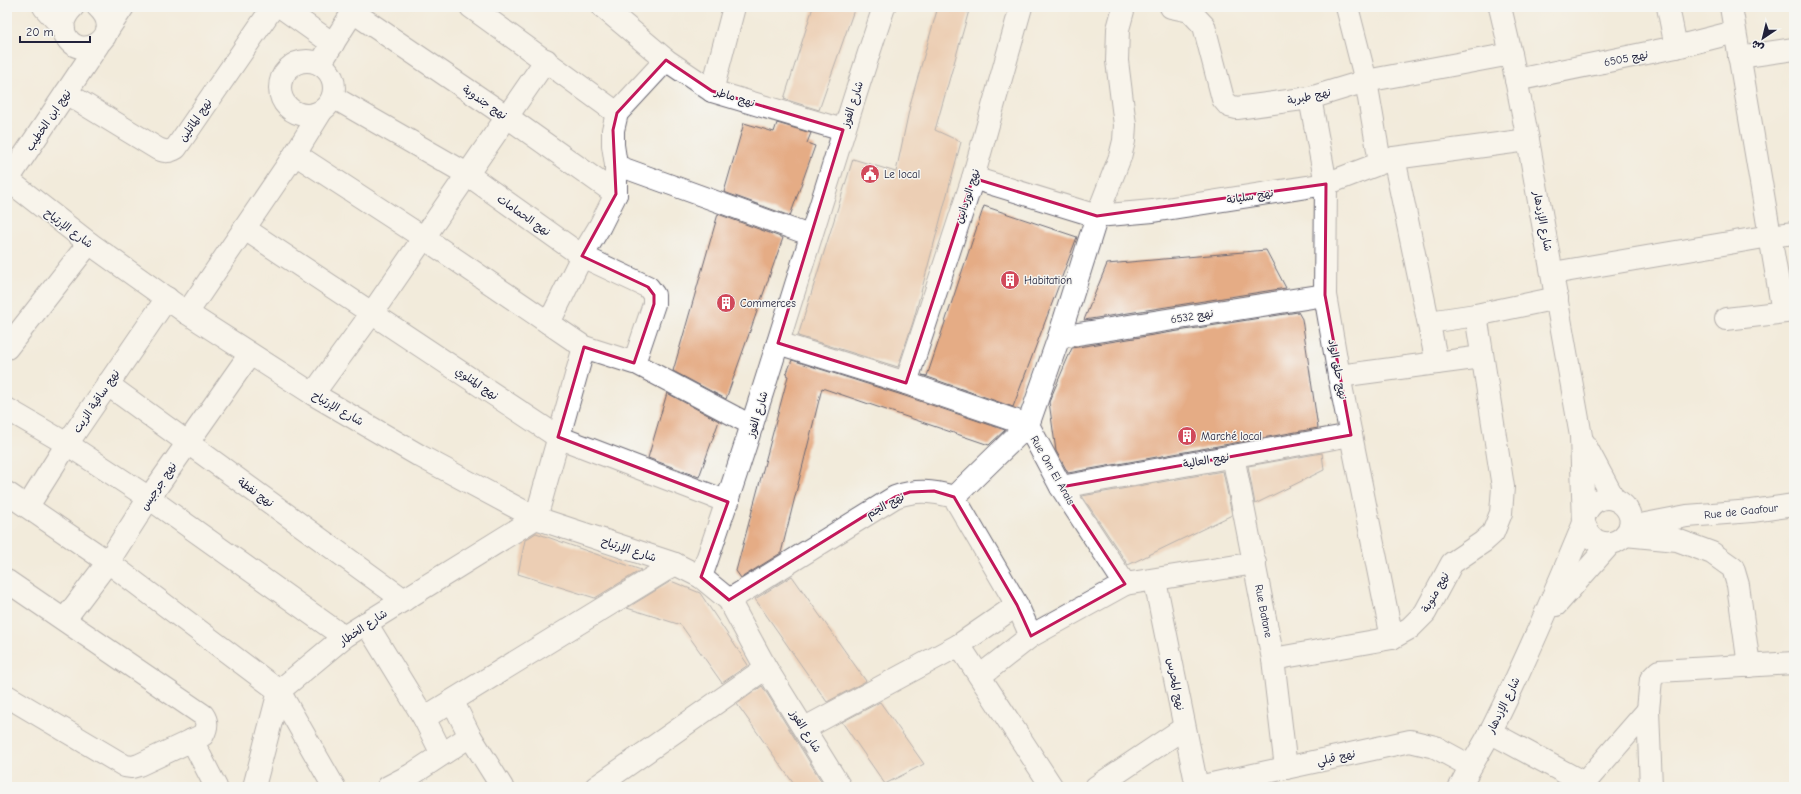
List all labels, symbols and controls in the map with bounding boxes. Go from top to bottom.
scale bar [20,18,90,44]
north arrow [1743,18,1783,58]
text: 20 m [26,25,54,39]
text: ش [1749,37,1766,55]
street label: نهج 6505 [1603,48,1649,70]
street label: شارع الفوز [839,80,868,130]
street label: نهج جندوبة [459,83,509,123]
street label: نهج ماطر [712,85,756,111]
street label: نهج طبربة [1286,86,1332,108]
street label: نهج ابن الخطيب [23,87,75,154]
street label: نهج الماتلين [176,96,215,145]
public building icon: Le local [859,163,881,185]
street label: نهج الوردانين [953,167,983,225]
place label: Le local [884,168,920,181]
street label: نهج سليانة [1226,186,1275,208]
street label: شارع الإزدهار [1528,189,1555,253]
street label: نهج الحمامات [494,192,553,239]
street label: شارع الإرتياح [41,206,95,252]
building icon: Habitation [999,269,1021,291]
place label: Habitation [1024,274,1072,287]
building icon: Commerces [715,292,737,314]
place label: Commerces [740,297,796,310]
street label: نهج 6532 [1170,307,1215,327]
street label: نهج حلق الواد [1324,338,1350,401]
street label: نهج المتلوي [452,364,501,404]
street label: نهج ساقية الزيت [70,367,123,436]
street label: شارع الإرتياح [309,389,366,430]
street label: شارع الفوز [744,390,773,440]
building icon: Marché local [1176,425,1198,447]
place label: Marché local [1201,430,1262,443]
street label: Rue Om El Arais [1028,434,1078,507]
street label: نهج العالية [1182,450,1230,472]
street label: نهج جرجيس [138,460,180,513]
street label: نهج نفطة [235,475,276,511]
street label: نهج الجم [864,490,907,523]
street label: Rue de Gaafour [1703,501,1779,522]
street label: شارع الإرتياح [599,534,658,566]
street label: نهج منوبة [1419,570,1453,615]
street label: Rue Batane [1252,583,1275,639]
street label: شارع الخطار [336,607,391,650]
street label: نهج المحرس [1163,657,1187,712]
street label: شارع الإزدهار [1484,675,1525,737]
street label: شارع الفوز [785,707,824,756]
street label: نهج قبلي [1316,747,1357,772]

